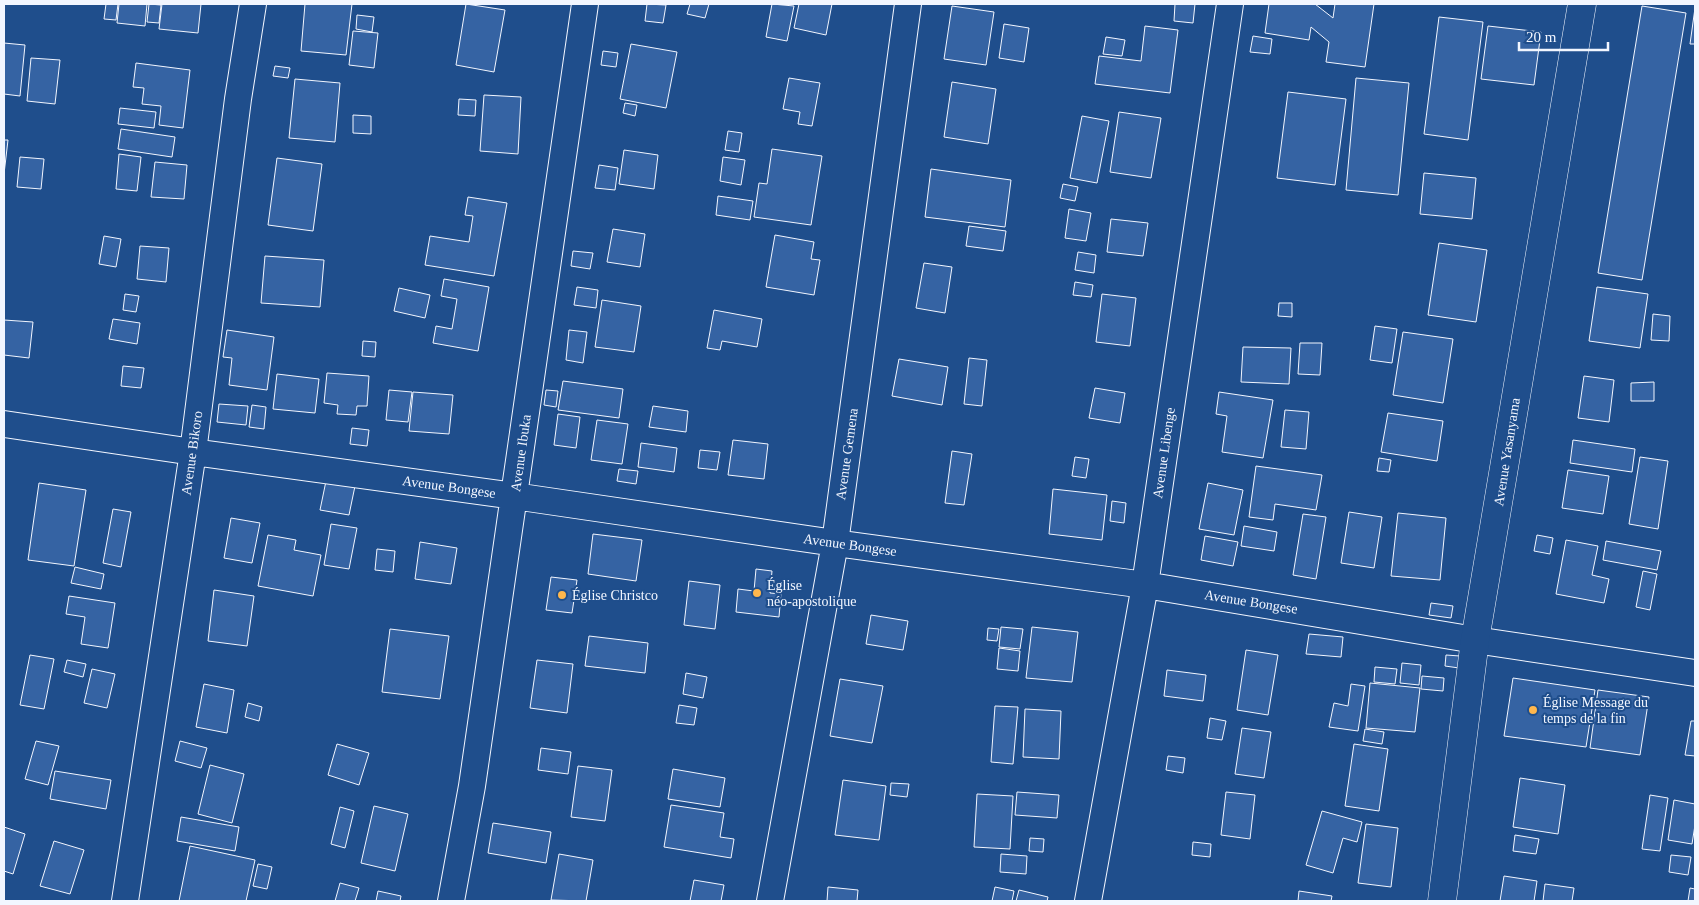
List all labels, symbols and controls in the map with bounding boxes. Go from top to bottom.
scale bar [1519,20,1608,52]
text: 20 m [1526,29,1557,45]
street label: Avenue Yasanyama [1491,396,1523,507]
street label: Avenue Gemena [833,406,861,501]
street label: Avenue Libenge [1150,406,1178,500]
street label: Avenue Bikoro [179,410,205,496]
street label: Avenue Ibuka [508,413,534,493]
street label: Avenue Bongese [401,473,497,501]
street label: Avenue Bongese [802,531,898,559]
place label: Église néo-apostolique [767,577,856,609]
place label: Église Christco [572,587,658,603]
marker: Église néo-apostolique [751,587,763,599]
street label: Avenue Bongese [1203,587,1299,617]
marker: Église Christco [556,589,568,601]
place label: Église Message du temps de la fin [1543,694,1648,726]
marker: Église Message du temps de la fin [1527,704,1539,716]

